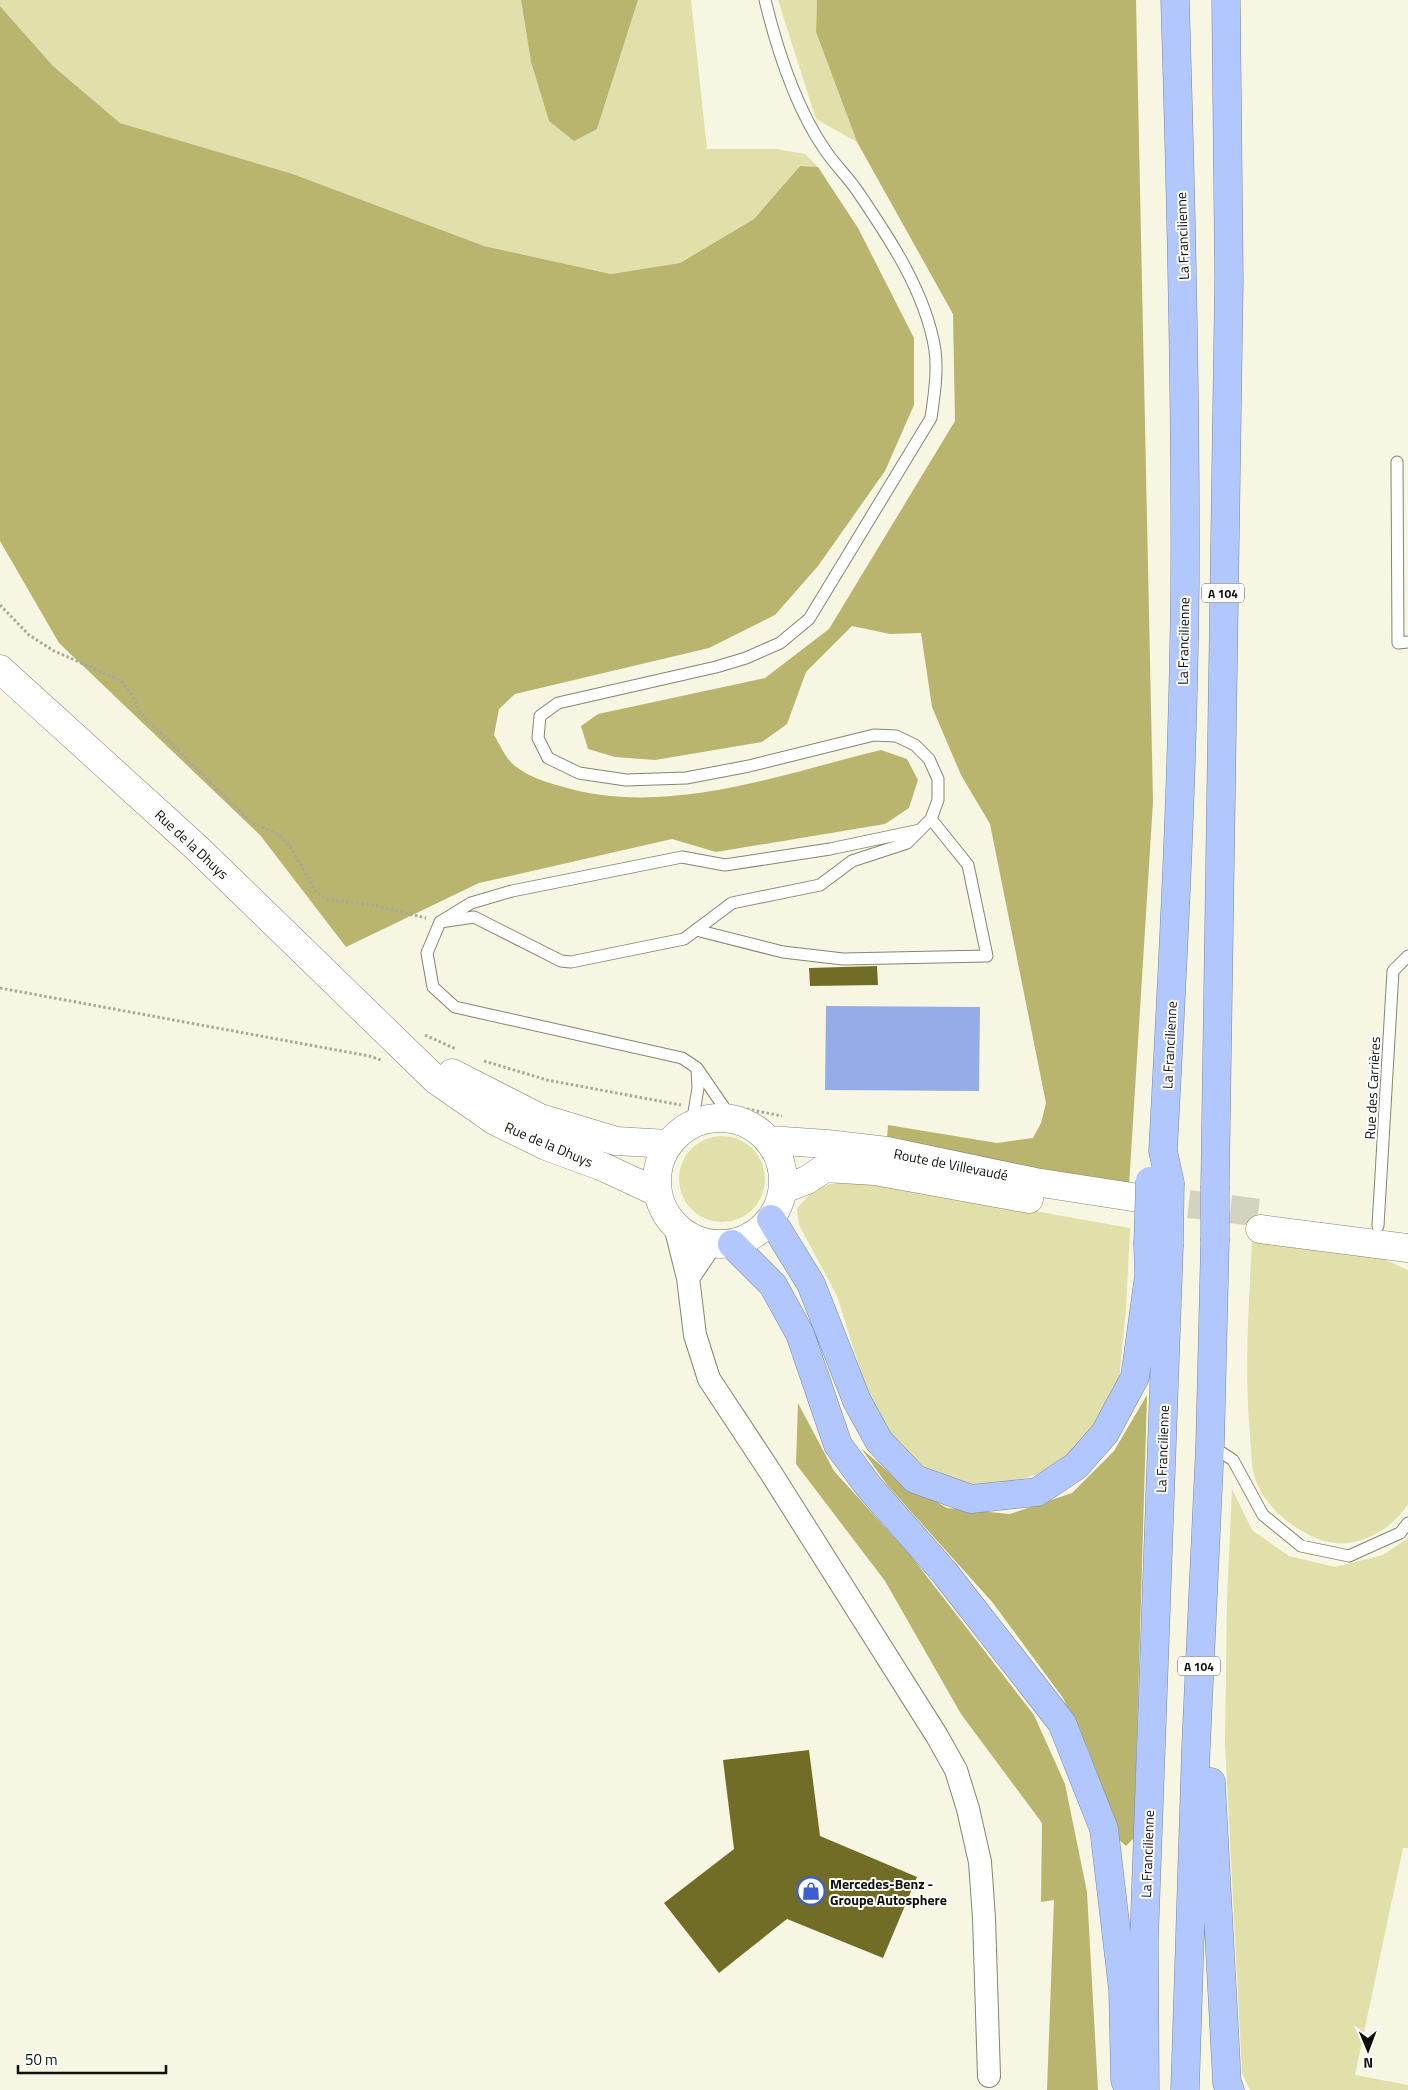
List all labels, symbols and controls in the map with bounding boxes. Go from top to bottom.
street label: La Francilienne [1170,192,1194,280]
road number: A 104 [1202,584,1244,602]
street label: La Francilienne [1172,597,1194,685]
street label: Rue de la Dhuys [150,804,234,884]
street label: La Francilienne [1156,1001,1182,1089]
street label: Rue des Carrières [1359,1036,1385,1140]
street label: Rue de la Dhuys [502,1116,596,1172]
street label: Route de Villevaudé [892,1143,1010,1185]
street label: La Francilienne [1150,1405,1174,1493]
road number: A 104 [1178,1656,1220,1675]
street label: La Francilienne [1135,1810,1159,1898]
place label: Mercedes-Benz - Groupe Autosphere [830,1873,947,1910]
shop icon: Mercedes-Benz - Groupe Autosphere [796,1876,826,1906]
north arrow [1343,2025,1393,2075]
scale bar [18,2042,165,2074]
text: 50 m [25,2048,58,2071]
text: N [1363,2053,1373,2074]

